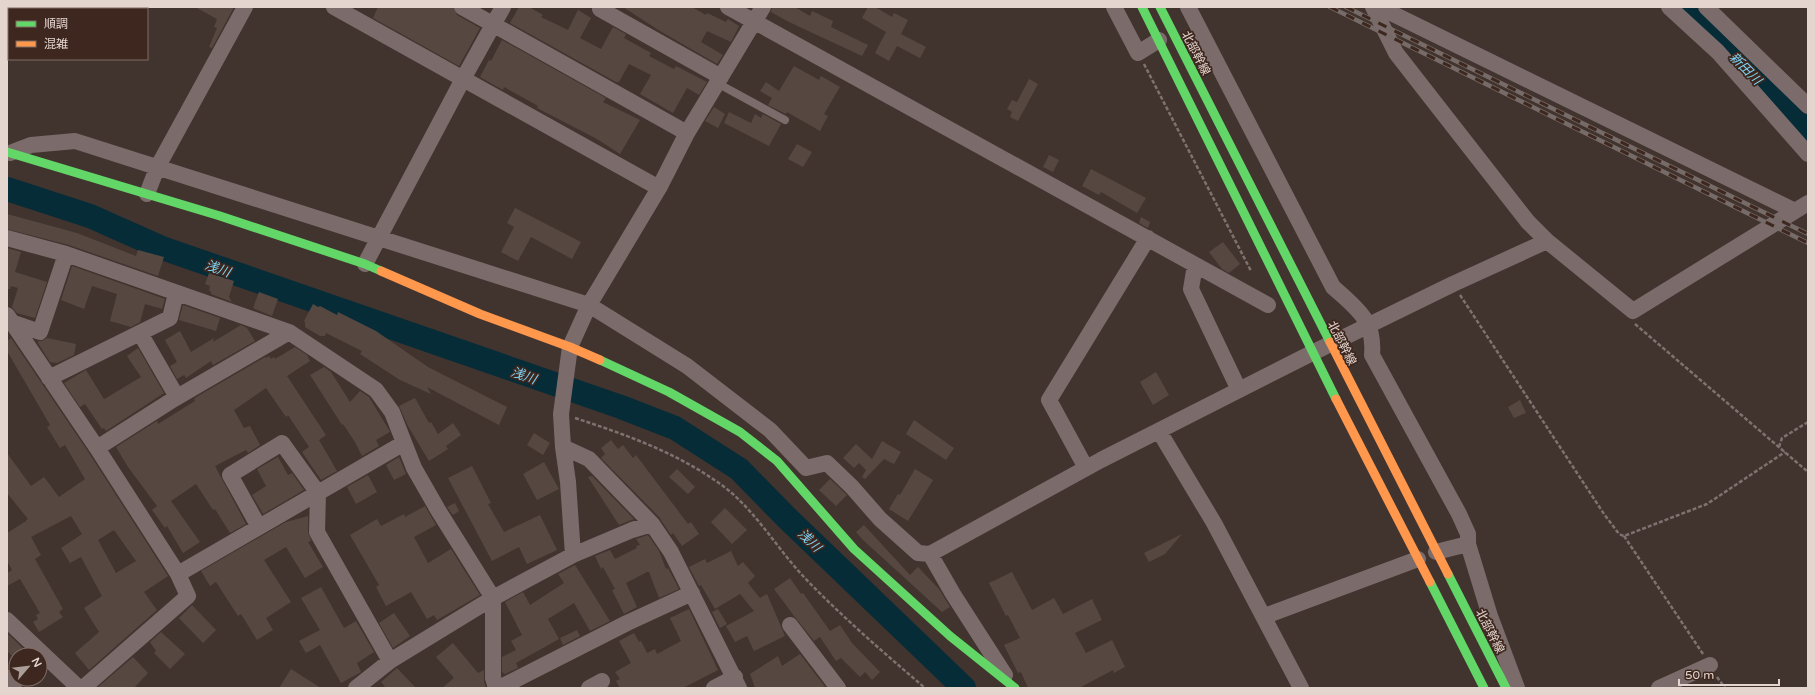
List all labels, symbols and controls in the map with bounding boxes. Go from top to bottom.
legend [8,8,148,60]
text: 順調 [44,17,68,31]
street label: 北部幹線 [1179,28,1213,78]
text: 混雑 [44,37,68,51]
water label: 新田川 [1726,49,1766,90]
water label: 浅川 [203,257,234,281]
street label: 北部幹線 [1325,318,1359,368]
water label: 浅川 [509,364,540,388]
water label: 浅川 [794,526,826,557]
street label: 北部幹線 [1473,606,1507,656]
north arrow [8,647,48,687]
text: N [29,656,44,669]
scale bar [1679,661,1779,687]
text: 50 m [1685,668,1714,682]

